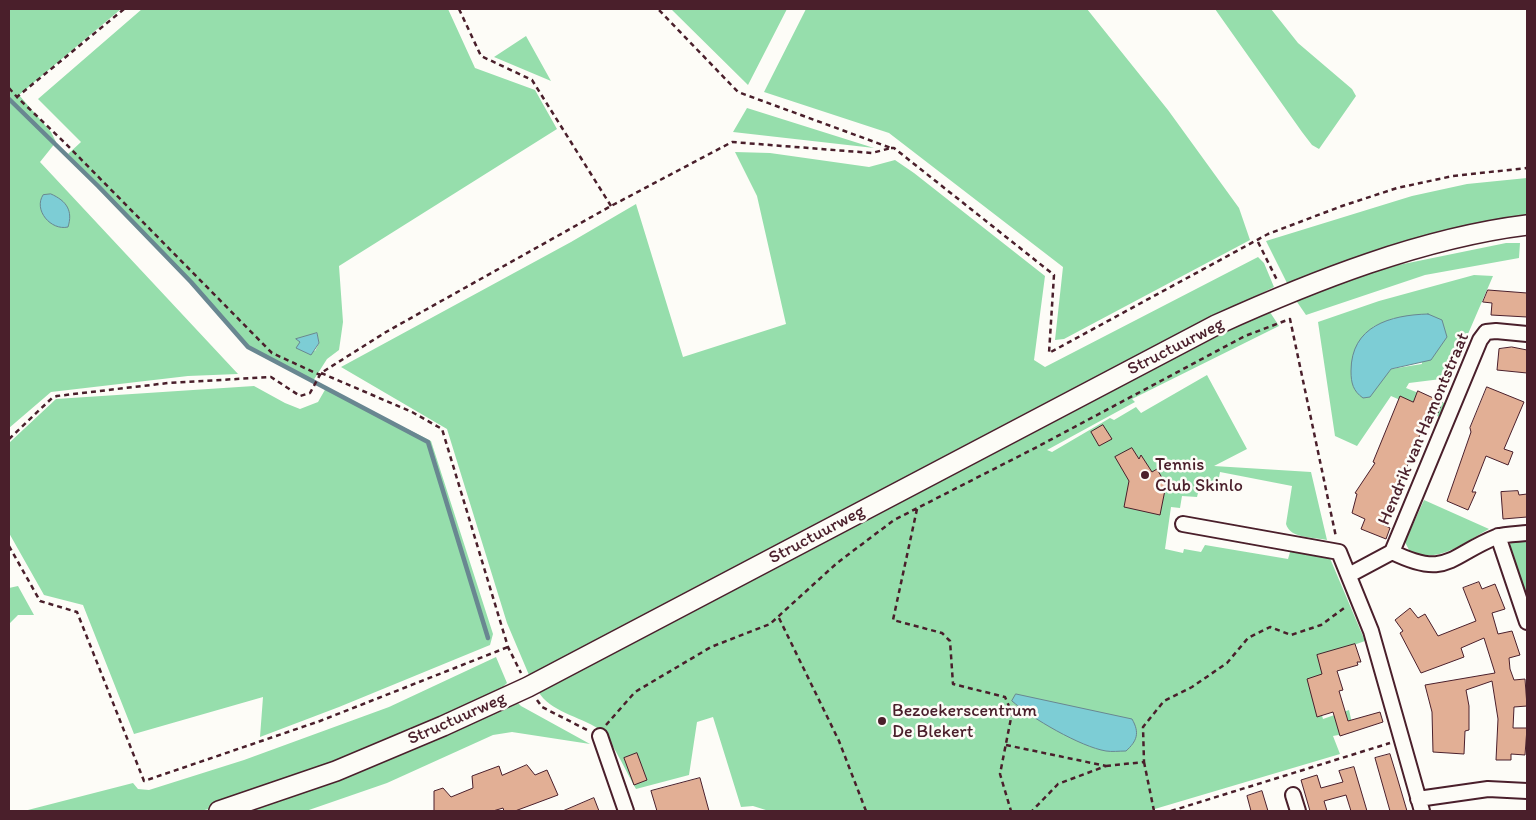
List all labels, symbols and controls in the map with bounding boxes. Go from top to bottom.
street label: Structuurweg [1124,313,1228,381]
street label: Hendrik van Hamontstraat [1374,330,1474,528]
place label: Tennis Club Skinlo [1155,454,1243,496]
marker: Tennis Club Skinlo [1139,469,1151,481]
street label: Structuurweg [765,501,869,569]
street label: Structuurweg [404,688,510,750]
place label: Bezoekerscentrum De Blekert [892,700,1037,742]
marker: Bezoekerscentrum De Blekert [876,715,888,727]

